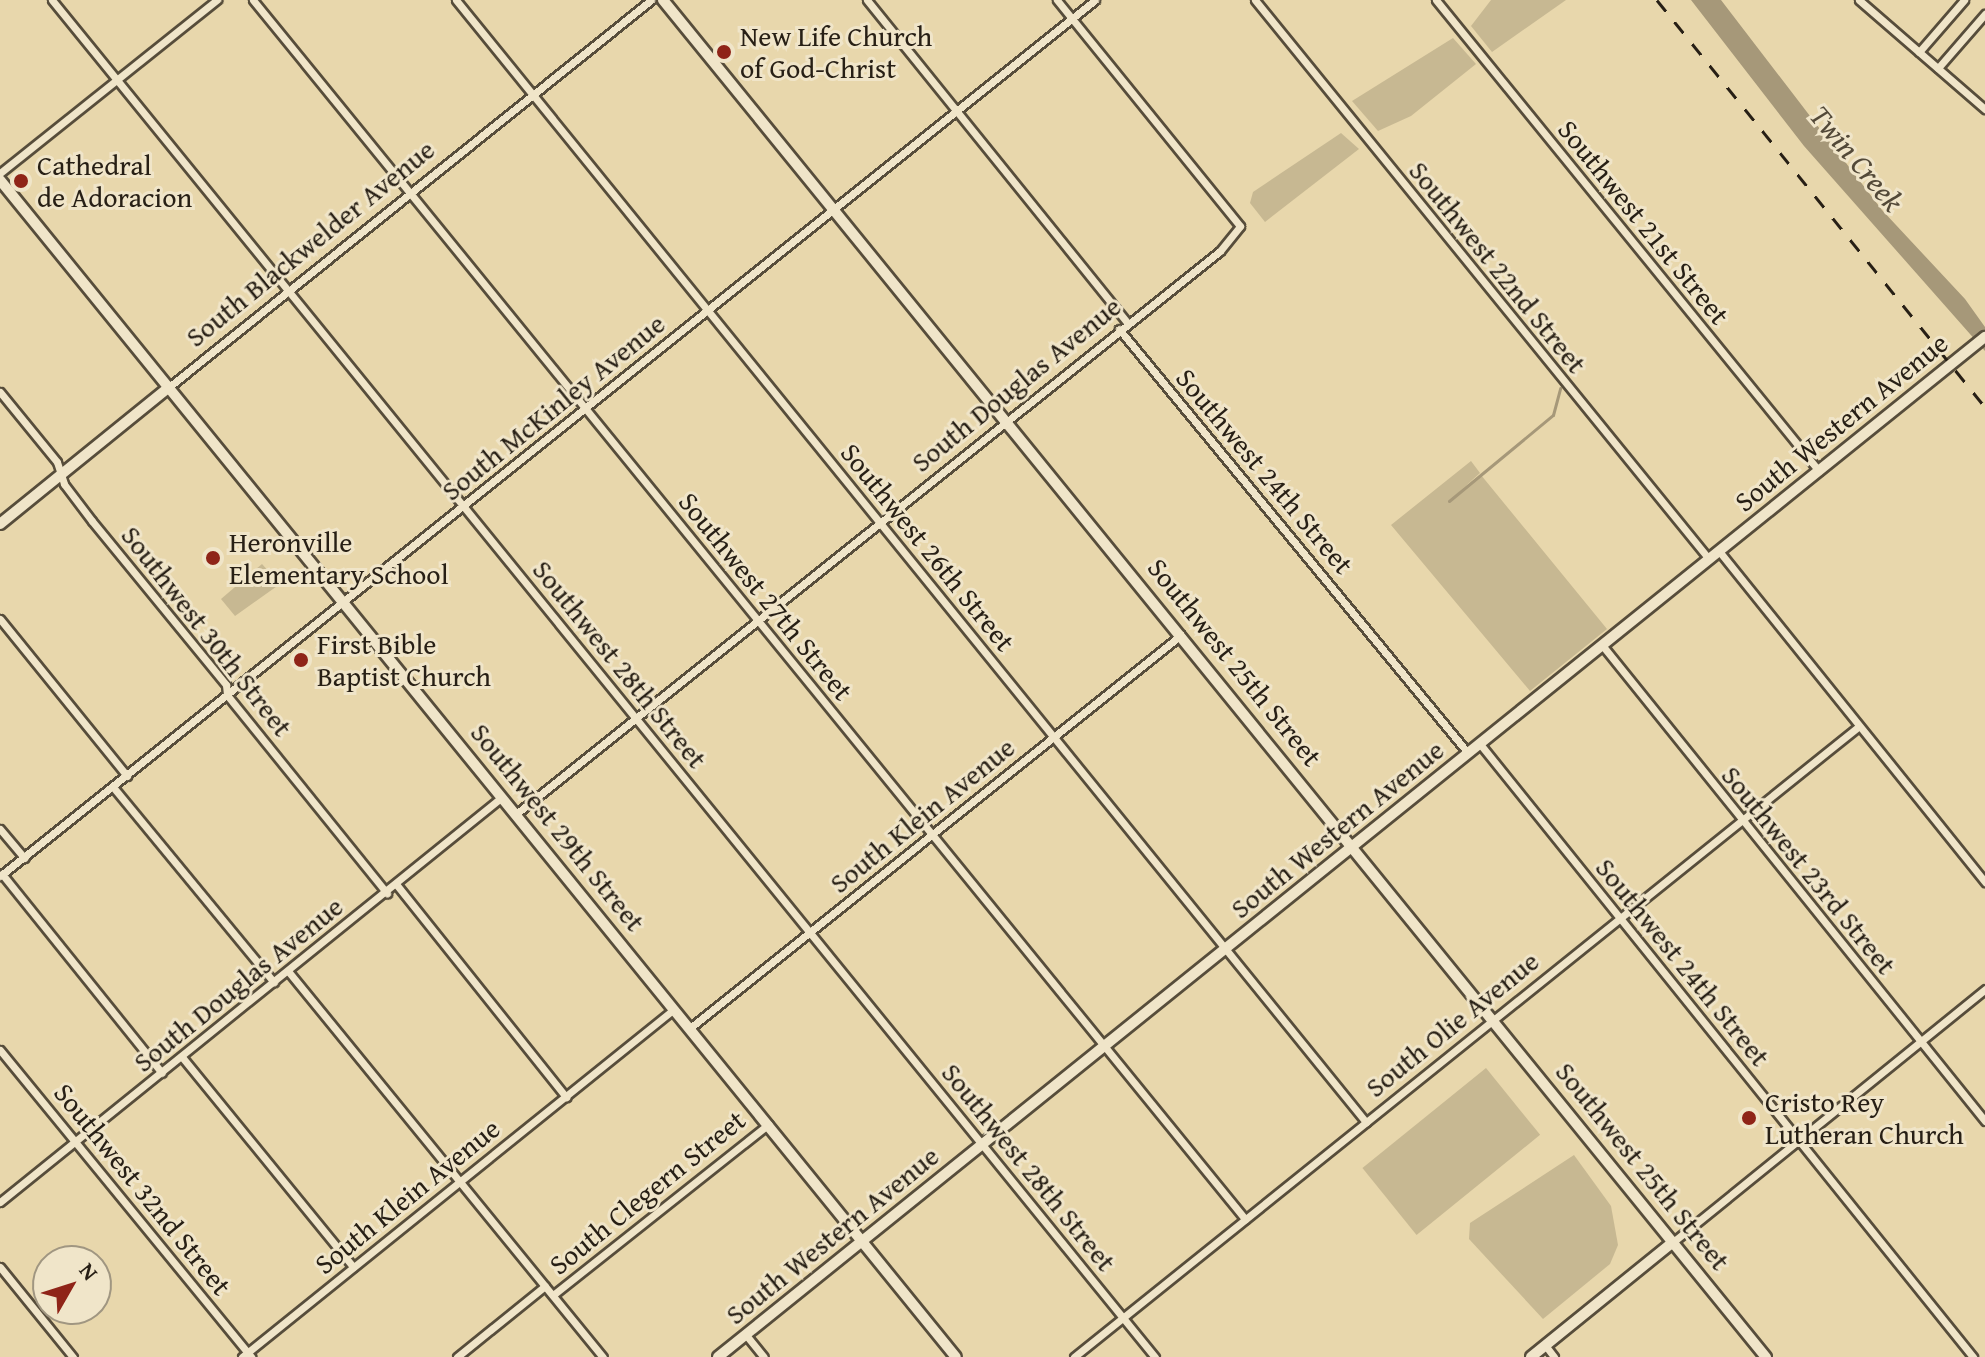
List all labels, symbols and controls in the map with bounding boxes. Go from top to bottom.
place label: New Life Church of God-Christ [740,19,932,85]
marker: New Life Church of God-Christ [715,43,733,61]
water label: Twin Creek [1802,98,1912,218]
street label: Southwest 21st Street [1551,113,1737,331]
street label: South Blackwelder Avenue [179,132,441,354]
place label: Cathedral de Adoracion [37,148,192,214]
street label: Southwest 22nd Street [1402,154,1594,380]
marker: Cathedral de Adoracion [12,172,30,190]
street label: South Douglas Avenue [905,289,1127,479]
street label: South McKinley Avenue [435,307,671,507]
street label: South Western Avenue [1728,326,1954,518]
street label: Southwest 24th Street [1169,361,1361,581]
street label: Southwest 26th Street [834,436,1022,658]
street label: Southwest 27th Street [672,485,860,707]
street label: Southwest 30th Street [114,519,300,743]
place label: Heronville Elementary School [229,525,448,591]
marker: Heronville Elementary School [204,549,222,567]
street label: Southwest 25th Street [1141,551,1329,773]
street label: Southwest 28th Street [526,553,714,775]
place label: First Bible Baptist Church [317,627,491,693]
marker: First Bible Baptist Church [292,651,310,669]
street label: Southwest 29th Street [464,716,652,938]
street label: South Klein Avenue [823,730,1021,900]
street label: South Western Avenue [1224,733,1450,925]
street label: Southwest 23rd Street [1715,759,1903,981]
street label: Southwest 24th Street [1589,851,1777,1073]
street label: South Douglas Avenue [127,889,349,1079]
street label: South Olie Avenue [1359,944,1545,1104]
street label: Southwest 25th Street [1549,1055,1737,1277]
street label: Southwest 28th Street [935,1056,1123,1278]
street label: Southwest 32nd Street [47,1076,239,1302]
place label: Cristo Rey Lutheran Church [1765,1085,1964,1151]
street label: South Clegern Street [542,1103,752,1281]
marker: Cristo Rey Lutheran Church [1740,1109,1758,1127]
street label: South Klein Avenue [308,1111,506,1281]
street label: South Western Avenue [719,1139,945,1331]
north arrow [32,1245,112,1325]
text: N [72,1255,106,1287]

